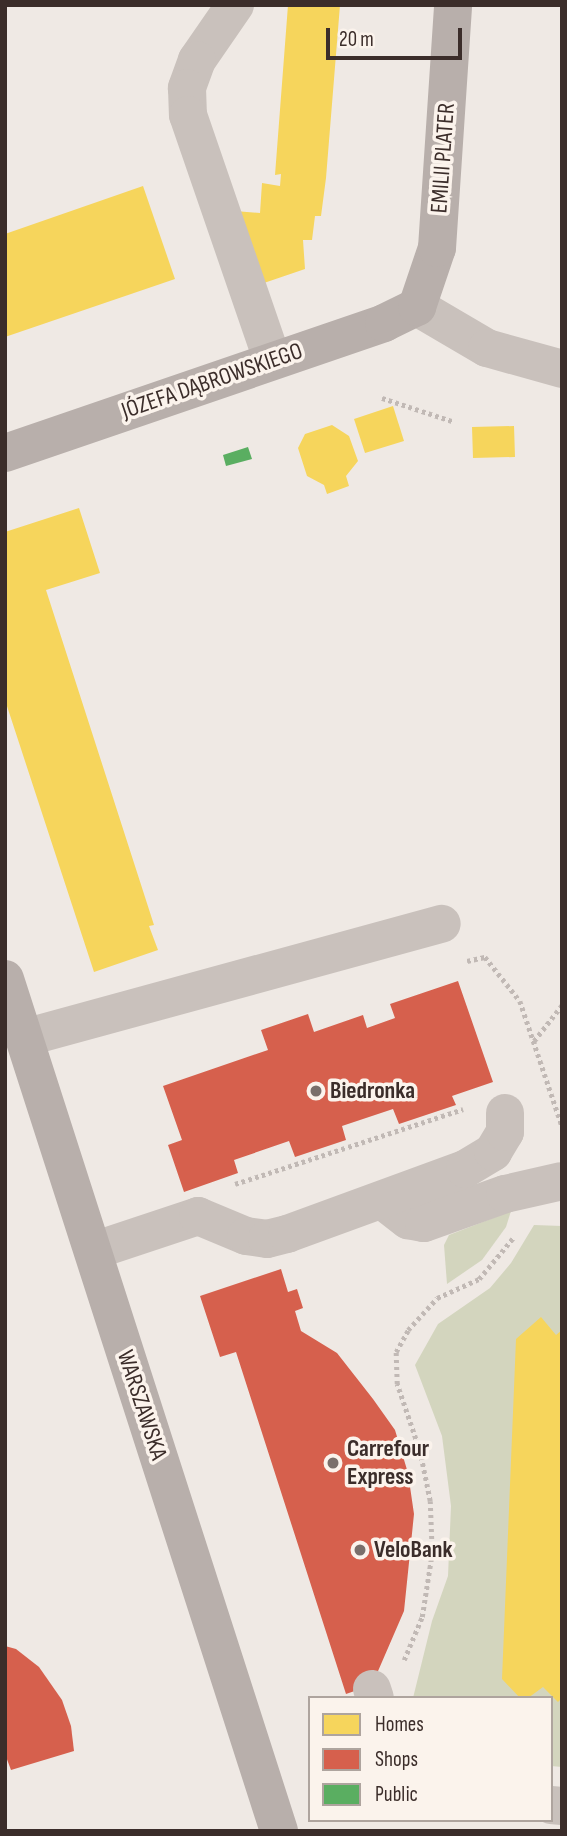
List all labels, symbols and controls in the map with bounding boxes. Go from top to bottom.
scale bar [329,14,466,58]
text: 20 m [339,27,374,52]
street label: EMILII PLATER [425,102,461,214]
street label: JÓZEFA DĄBROWSKIEGO [118,337,306,425]
place label: Biedronka [330,1077,415,1105]
marker: Biedronka [308,1083,324,1099]
street label: WARSZAWSKA [111,1347,173,1463]
place label: Carrefour Express [347,1435,429,1491]
marker: Carrefour Express [325,1455,341,1471]
place label: VeloBank [374,1536,453,1564]
marker: VeloBank [352,1542,368,1558]
legend [308,1696,553,1822]
text: Homes [375,1712,424,1737]
text: Shops [375,1747,418,1772]
text: Public [375,1782,418,1807]

